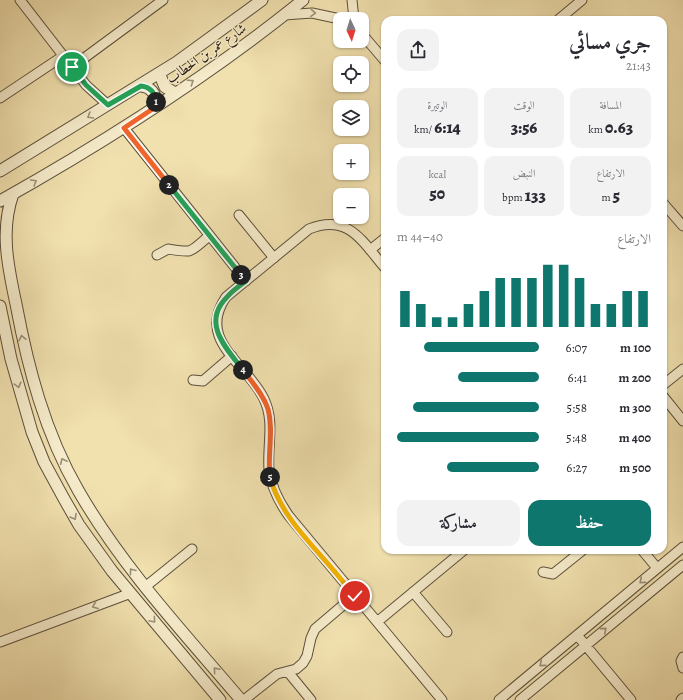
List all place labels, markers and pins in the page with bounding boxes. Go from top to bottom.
pin [55,50,89,84]
pin: 1 [146,92,166,112]
pin: 2 [159,175,179,195]
pin: 3 [231,265,251,285]
pin: 4 [233,360,253,380]
pin: 5 [260,467,280,487]
pin [338,579,372,613]

